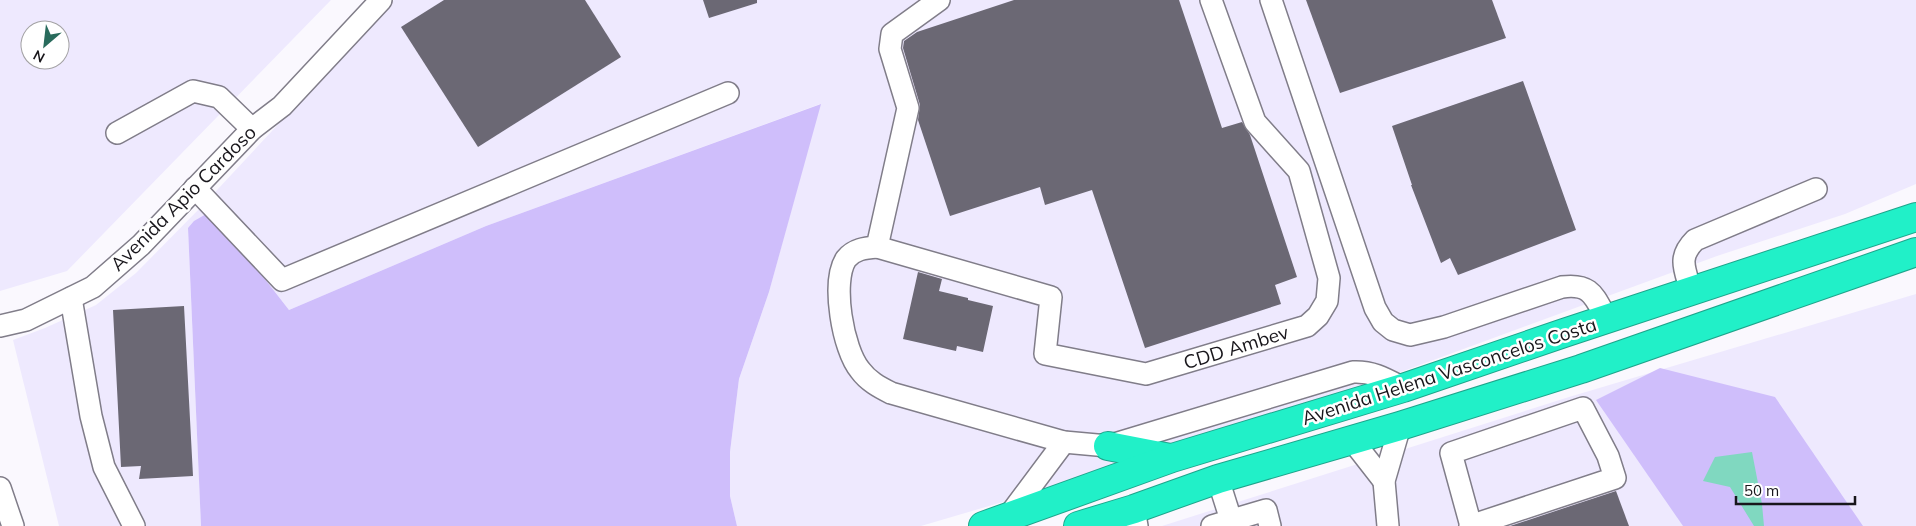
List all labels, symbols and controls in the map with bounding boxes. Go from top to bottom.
north arrow [20,20,70,70]
text: N [30,46,48,67]
street label: Avenida Apio Cardoso [105,120,261,276]
street label: Avenida Helena Vasconcelos Costa [1299,312,1599,430]
street label: CDD Ambev [1181,320,1291,374]
scale bar [1736,474,1855,506]
text: 50 m [1744,481,1779,500]

